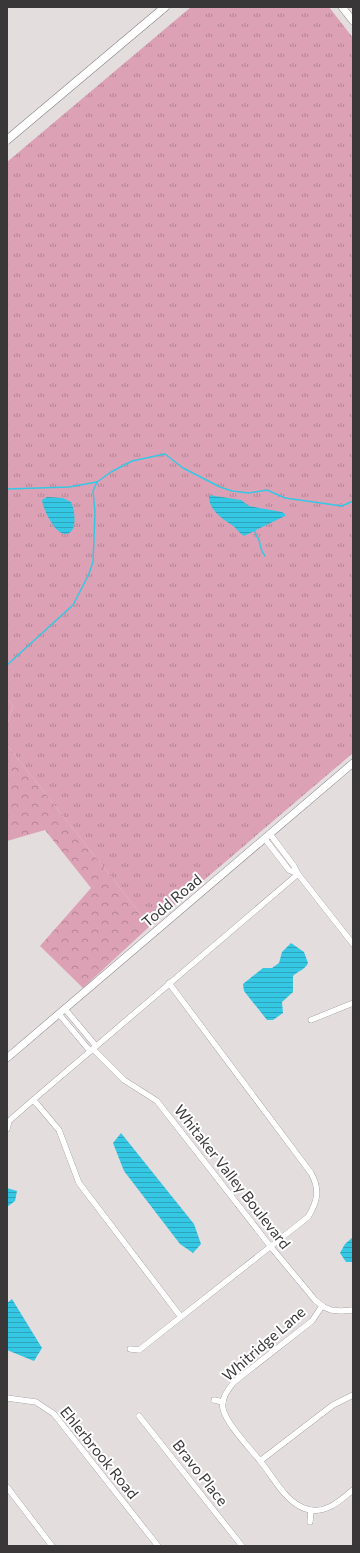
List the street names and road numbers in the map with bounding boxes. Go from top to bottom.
street label: Todd Road [138,870,205,930]
street label: Whitaker Valley Boulevard [171,1101,295,1252]
street label: Whitridge Lane [218,1302,309,1384]
street label: Ehlerbrook Road [57,1402,143,1502]
street label: Bravo Place [169,1436,232,1509]

